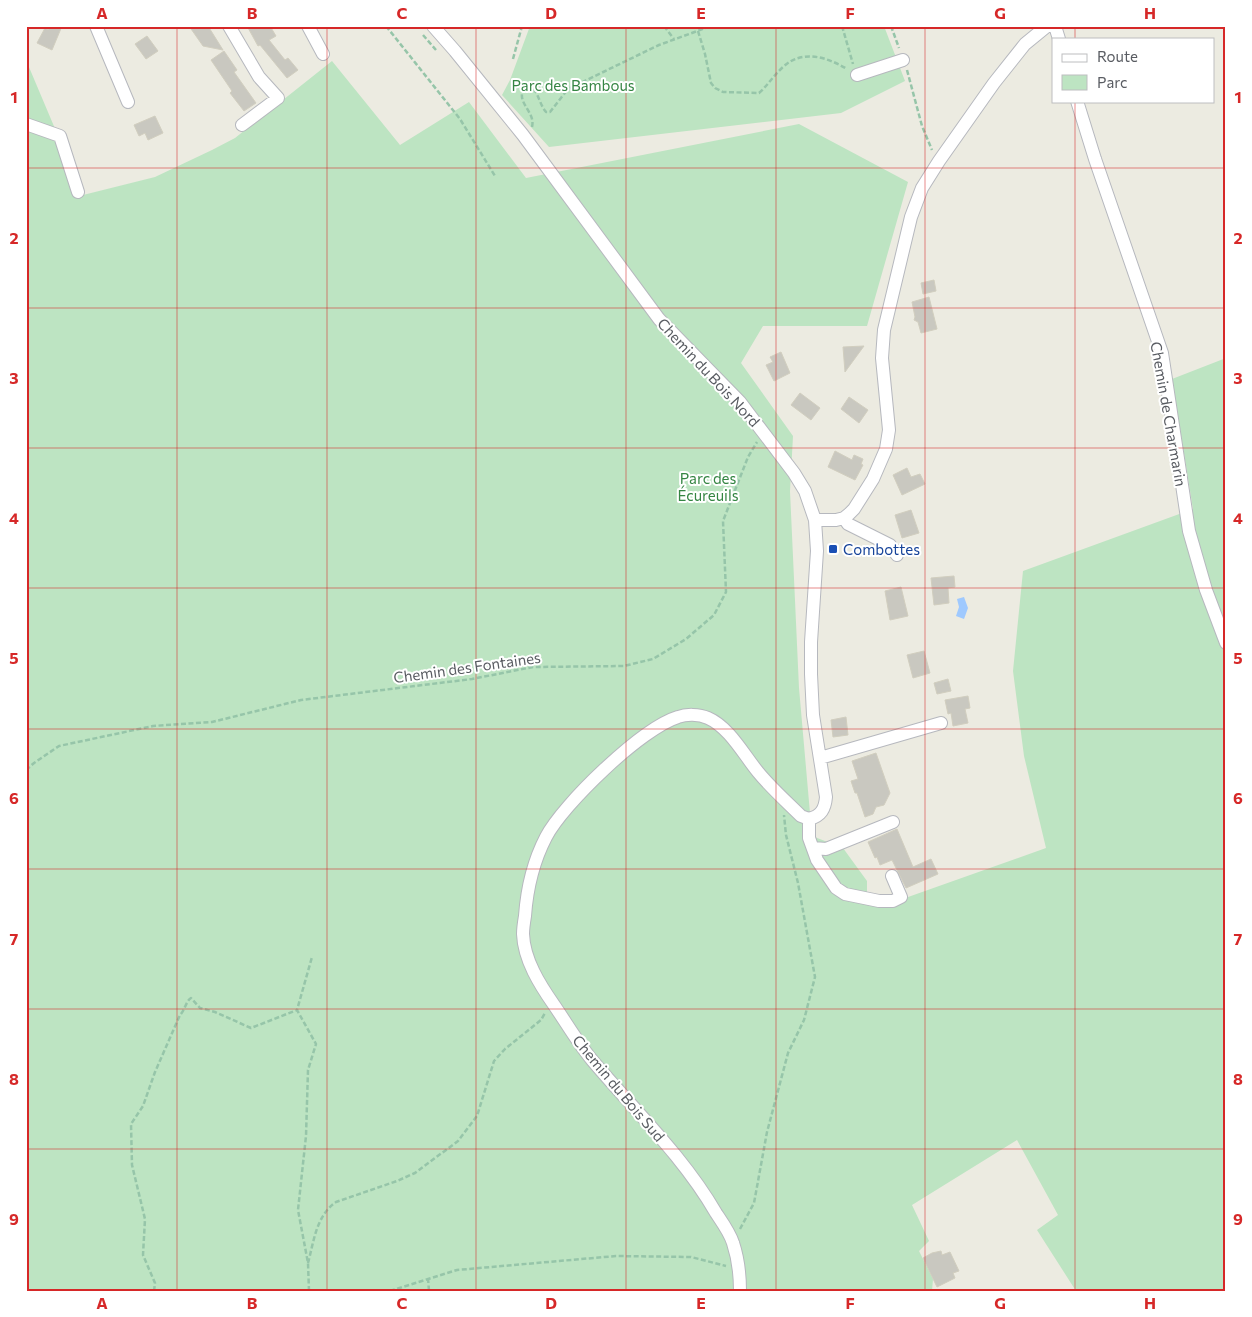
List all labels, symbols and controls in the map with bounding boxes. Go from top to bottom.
text: A [96,3,108,22]
text: B [247,3,258,22]
text: C [397,3,408,22]
text: D [545,3,557,22]
text: E [696,3,706,22]
text: F [845,3,855,22]
text: G [994,3,1006,22]
text: H [1144,3,1156,22]
legend [1052,38,1214,102]
text: Route [1097,47,1138,65]
text: Parc [1097,73,1127,91]
park label: Parc des Bambous [511,76,635,94]
text: 1 [10,87,18,106]
text: 1 [1234,87,1242,106]
text: 2 [9,228,19,247]
text: 2 [1233,228,1243,247]
street label: Chemin du Bois Nord [654,314,764,430]
street label: Chemin de Charmarin [1147,340,1191,488]
text: 3 [9,368,19,387]
text: 3 [1233,368,1243,387]
park label: Parc des Écureuils [677,469,739,504]
text: 4 [9,508,19,527]
text: 4 [1233,508,1243,527]
place label: Combottes [843,540,920,558]
marker: Combottes [827,543,839,555]
text: 5 [9,648,19,667]
street label: Chemin des Fontaines [392,648,542,686]
text: 5 [1233,648,1243,667]
text: 6 [9,788,19,807]
text: 6 [1233,788,1243,807]
text: 7 [10,929,19,948]
text: 7 [1234,929,1243,948]
street label: Chemin du Bois Sud [569,1031,669,1145]
text: 8 [9,1069,19,1088]
text: 8 [1233,1069,1243,1088]
text: 9 [9,1209,19,1228]
text: 9 [1233,1209,1243,1228]
text: A [96,1293,108,1312]
text: B [247,1293,258,1312]
text: C [397,1293,408,1312]
text: D [545,1293,557,1312]
text: E [696,1293,706,1312]
text: F [845,1293,855,1312]
text: G [994,1293,1006,1312]
text: H [1144,1293,1156,1312]

